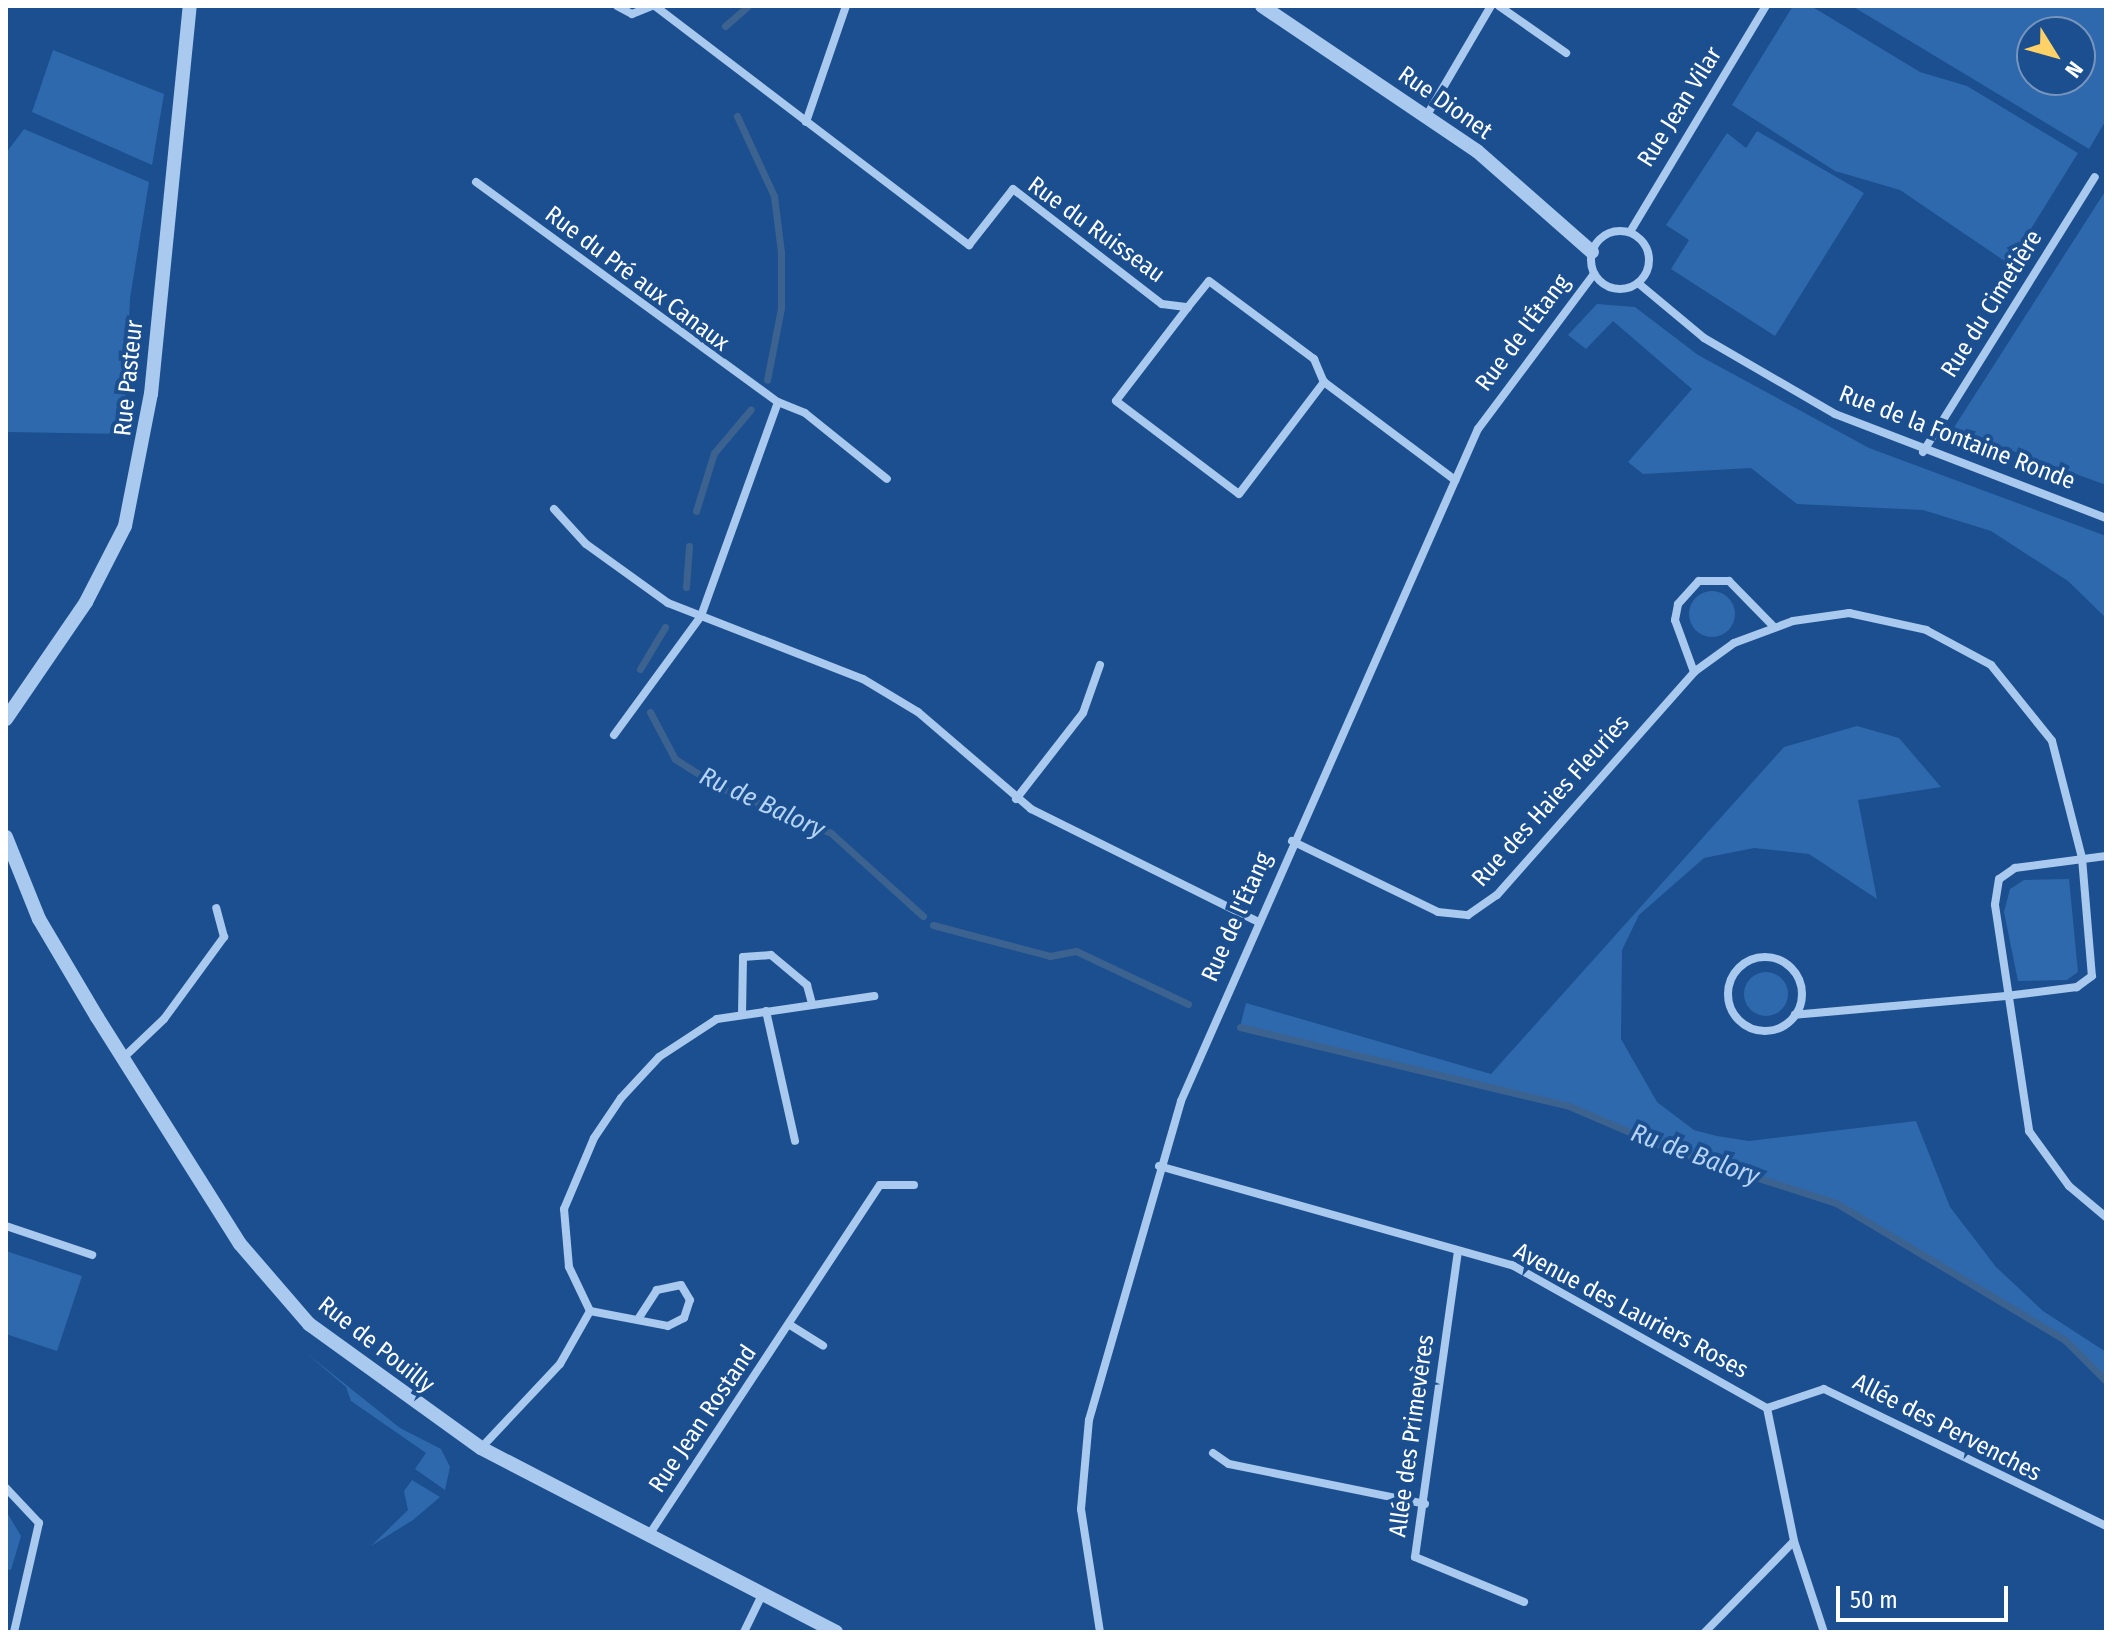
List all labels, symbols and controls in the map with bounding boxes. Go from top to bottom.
north arrow [2016,16,2096,96]
street label: Rue Jean Vilar [1632,42,1728,172]
text: N [2059,56,2089,83]
street label: Rue Dionet [1392,60,1498,146]
street label: Rue du Ruisseau [1022,171,1170,289]
street label: Rue du Pré aux Canaux [539,200,735,358]
street label: Rue du Cimetière [1935,225,2049,383]
street label: Rue de l'Étang [1470,269,1576,397]
street label: Rue Pasteur [109,319,149,437]
street label: Rue de la Fontaine Ronde [1835,380,2079,496]
street label: Rue des Haies Fleuries [1466,709,1636,893]
water label: Ru de Balory [695,760,829,846]
street label: Rue de l'Étang [1196,848,1278,986]
water label: Ru de Balory [1627,1117,1763,1193]
street label: Avenue des Lauriers Roses [1509,1237,1753,1385]
street label: Rue de Pouilly [312,1291,440,1399]
street label: Allée des Primevères [1384,1333,1440,1539]
street label: Rue Jean Rostand [643,1340,763,1498]
street label: Allée des Pervenches [1848,1368,2046,1488]
scale bar [1840,1570,2012,1620]
text: 50 m [1850,1586,1898,1614]

